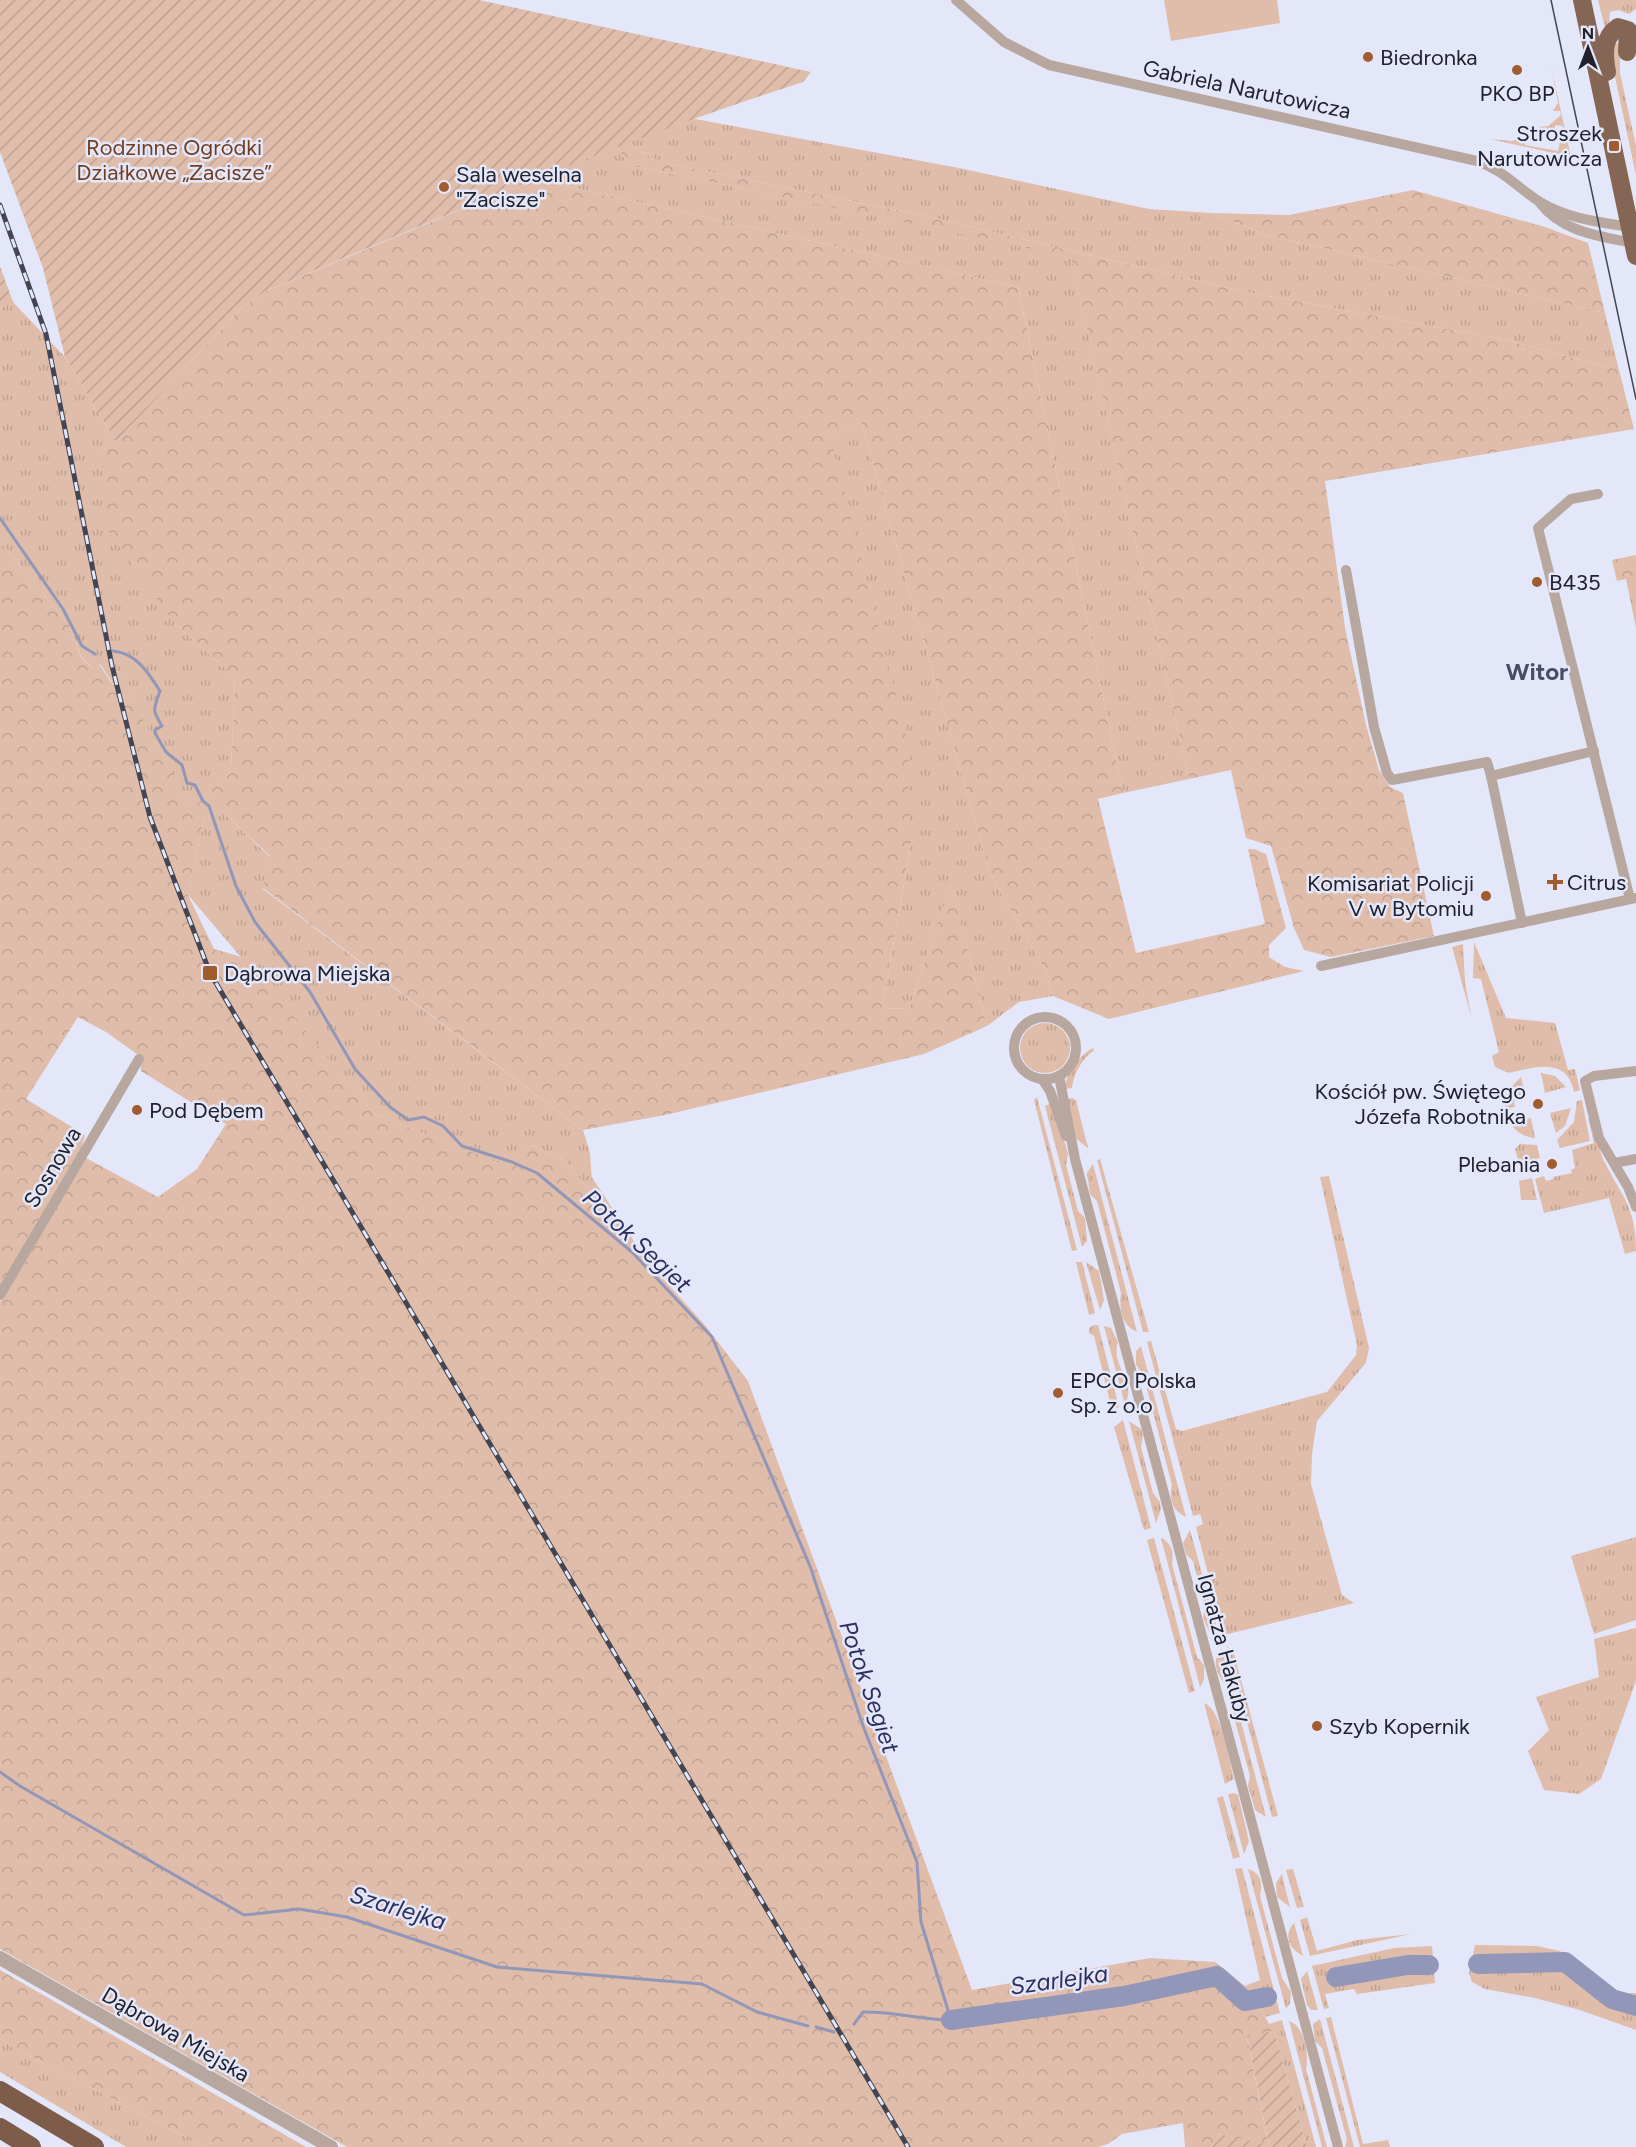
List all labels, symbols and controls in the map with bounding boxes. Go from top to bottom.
north arrow [1558,18,1618,78]
text: N [1582,24,1594,43]
place label: Biedronka [1380,44,1478,71]
marker: Biedronka [1361,50,1375,64]
street label: Gabriela Narutowicza [1140,54,1353,125]
marker: PKO BP [1510,63,1524,77]
place label: PKO BP [1480,80,1555,107]
place label: Stroszek Narutowicza [1477,120,1602,172]
park label: Rodzinne Ogródki Działkowe „Zacisze” [76,134,272,186]
marker: Stroszek Narutowicza [1607,139,1621,153]
place label: Sala weselna "Zacisze" [456,161,582,213]
marker: Sala weselna "Zacisze" [437,180,451,194]
place label: B435 [1549,569,1601,596]
marker: B435 [1530,575,1544,589]
district label: Witor [1506,657,1568,686]
place label: Citrus [1567,869,1626,896]
place label: Komisariat Policji V w Bytomiu [1307,870,1474,922]
marker: Citrus [1548,875,1562,889]
marker: Komisariat Policji V w Bytomiu [1479,889,1493,903]
place label: Dąbrowa Miejska [224,960,390,987]
marker: Dąbrowa Miejska [201,964,219,982]
place label: Kościół pw. Świętego Józefa Robotnika [1314,1078,1526,1130]
place label: Pod Dębem [149,1097,263,1124]
marker: Kościół pw. Świętego Józefa Robotnika [1531,1097,1545,1111]
marker: Pod Dębem [130,1103,144,1117]
street label: Sosnowa [18,1122,87,1213]
place label: Plebania [1458,1151,1540,1178]
marker: Plebania [1545,1157,1559,1171]
water label: Potok Segiet [577,1183,698,1299]
place label: EPCO Polska Sp. z o.o [1070,1367,1196,1419]
marker: EPCO Polska Sp. z o.o [1051,1386,1065,1400]
street label: Ignatza Hakuby [1192,1571,1257,1726]
water label: Potok Segiet [833,1617,906,1758]
place label: Szyb Kopernik [1329,1713,1470,1740]
marker: Szyb Kopernik [1310,1719,1324,1733]
water label: Szarlejka [347,1879,450,1936]
water label: Szarlejka [1008,1958,1110,2001]
street label: Dąbrowa Miejska [97,1981,255,2088]

